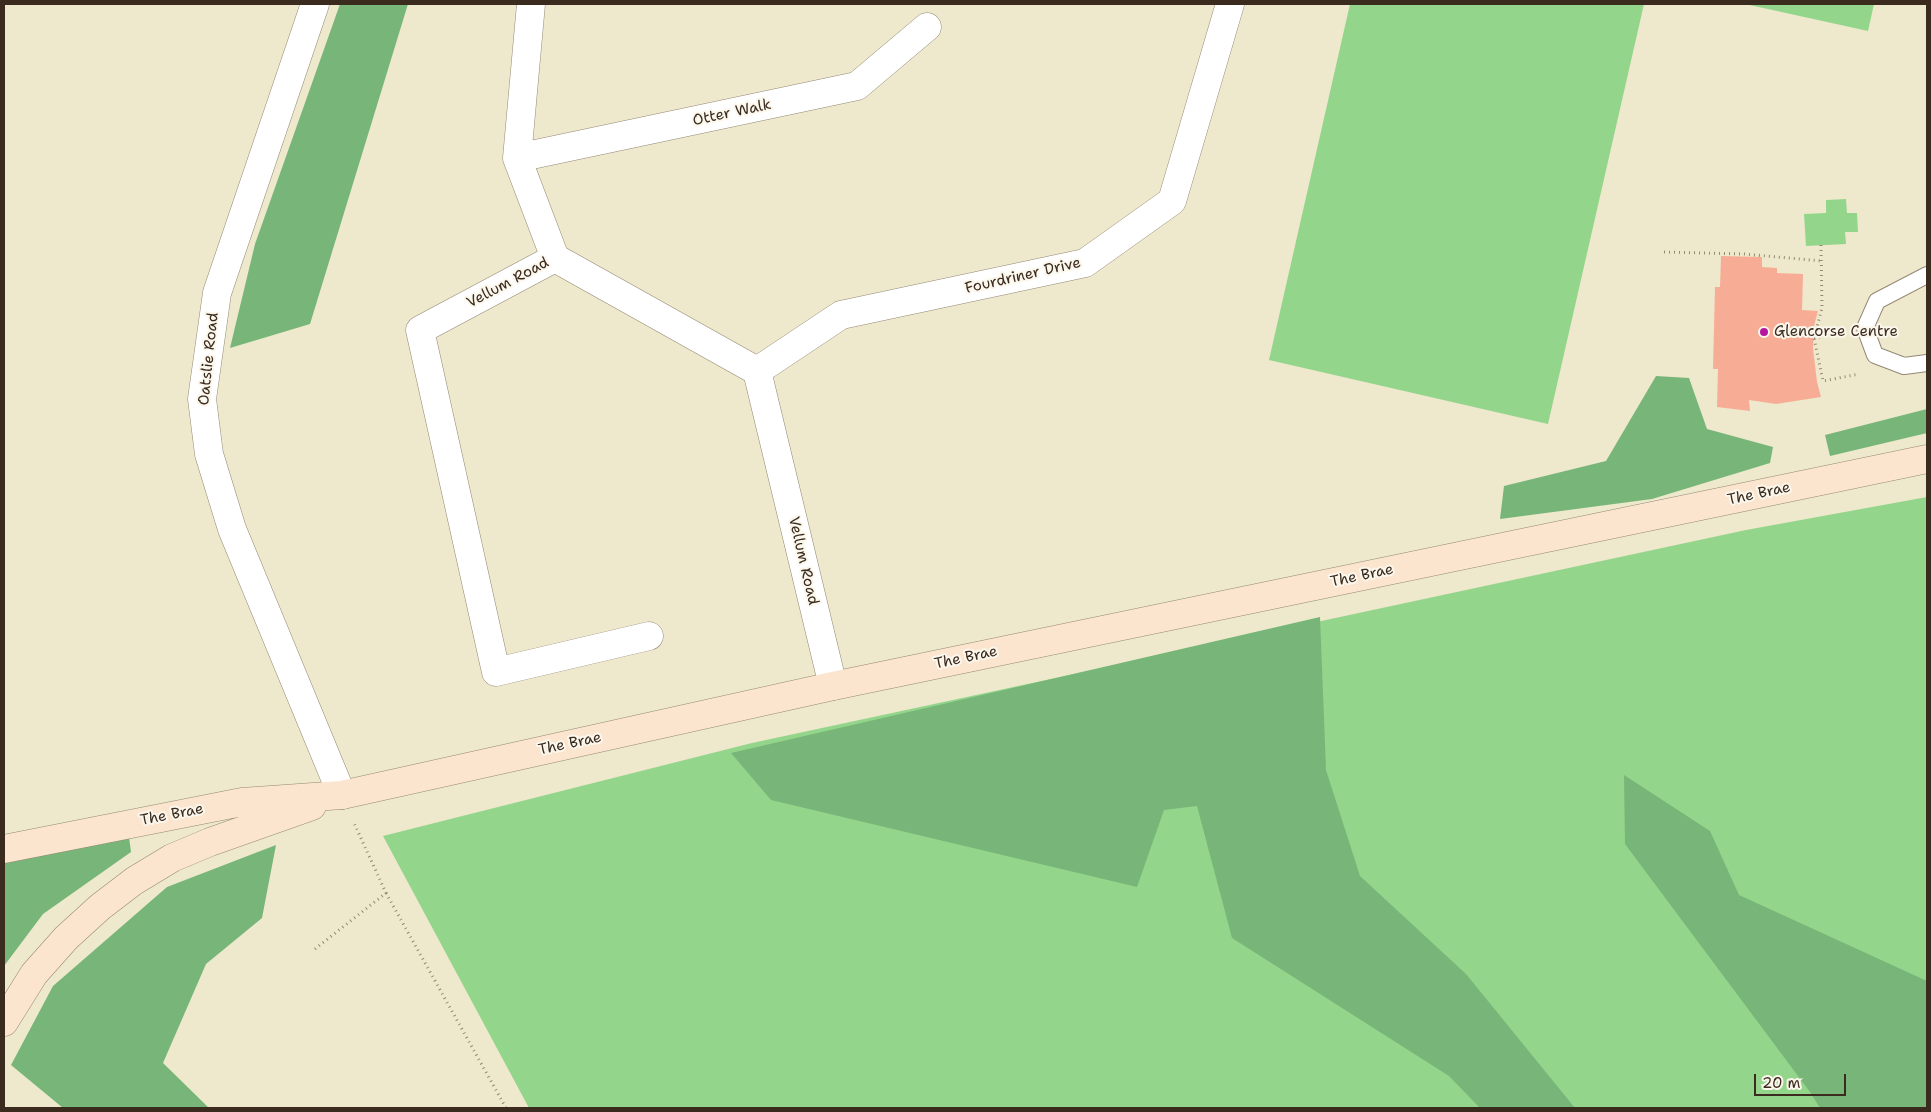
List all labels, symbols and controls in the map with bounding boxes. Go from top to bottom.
street label: Otter Walk [691,96,773,130]
street label: Vellum Road [464,254,552,312]
street label: Fourdriner Drive [963,254,1083,298]
street label: Oatslie Road [195,312,223,406]
place label: Glencorse Centre [1774,323,1898,341]
marker: Glencorse Centre [1758,326,1770,338]
street label: The Brae [1726,479,1792,509]
street label: Vellum Road [784,515,822,607]
street label: The Brae [1329,561,1395,591]
street label: The Brae [933,643,999,673]
street label: The Brae [537,729,603,759]
street label: The Brae [139,800,205,830]
scale bar [1756,1064,1848,1096]
text: 20 m [1762,1073,1801,1093]

